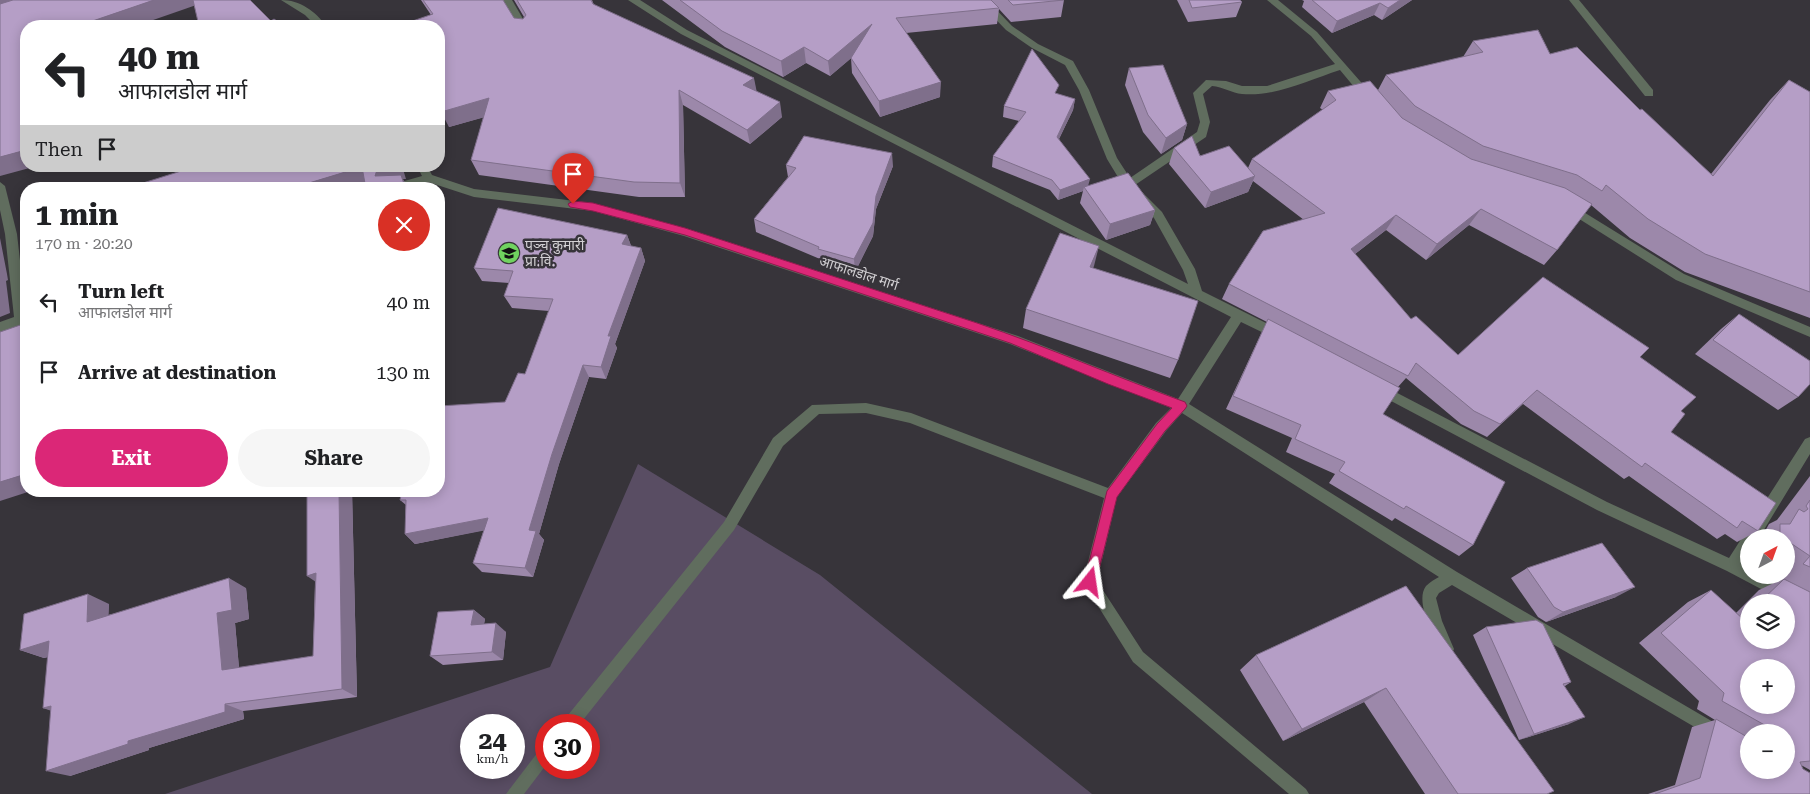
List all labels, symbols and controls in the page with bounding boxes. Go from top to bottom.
text: 40 m [118,37,200,78]
icon: left [35,40,100,105]
text: आफालडोल मार्ग [118,79,247,104]
icon: arrive [93,135,121,163]
text: Then [35,138,83,161]
pin [552,153,594,204]
icon: arrive [559,160,587,188]
text: 1 min [35,197,118,232]
button: close [378,199,430,251]
text: 170 m · 20:20 [35,234,133,253]
place label: पञ्च कुमारी प्रा.वि. [525,237,585,269]
school or university icon: पञ्च कुमारी प्रा.वि. [497,241,521,265]
street label: आफालडोल मार्ग [817,253,902,294]
text: Turn left [78,280,164,303]
icon: left [35,288,63,316]
text: 40 m [387,291,430,314]
text: आफालडोल मार्ग [78,303,172,322]
icon: arrive [35,358,63,386]
text: Arrive at destination [78,361,276,384]
text: 130 m [376,361,430,384]
button: Exit [35,429,228,487]
button: Share [238,429,430,487]
north arrow [1740,529,1795,584]
map controls [1740,529,1795,779]
position arrow [1063,555,1115,607]
button: layers [1740,594,1795,649]
button: + [1740,659,1795,714]
speed limit sign: 30 [535,714,600,779]
button: − [1740,724,1795,779]
text: 24 [478,726,507,755]
text: km/h [476,752,509,766]

